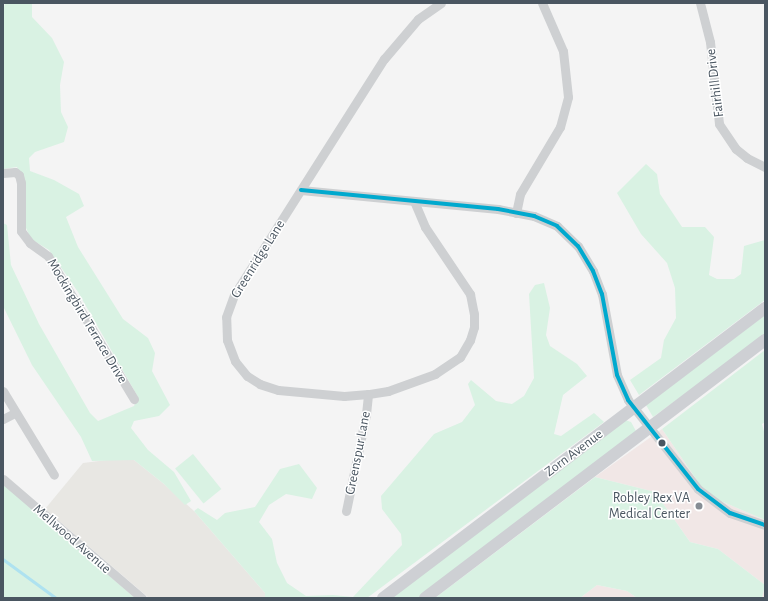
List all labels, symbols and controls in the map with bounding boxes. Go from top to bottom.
street label: Fairhill Drive [702,48,728,118]
street label: Greenridge Lane [227,217,289,301]
street label: Mockingbird Terrace Drive [43,256,131,386]
street label: Greenspur Lane [342,410,374,496]
street label: Zorn Avenue [542,426,606,480]
unlabelled marker [657,438,667,448]
place label: Robley Rex VA Medical Center [609,490,690,522]
marker: Robley Rex VA Medical Center [693,500,705,512]
street label: Mellwood Avenue [30,501,114,577]

